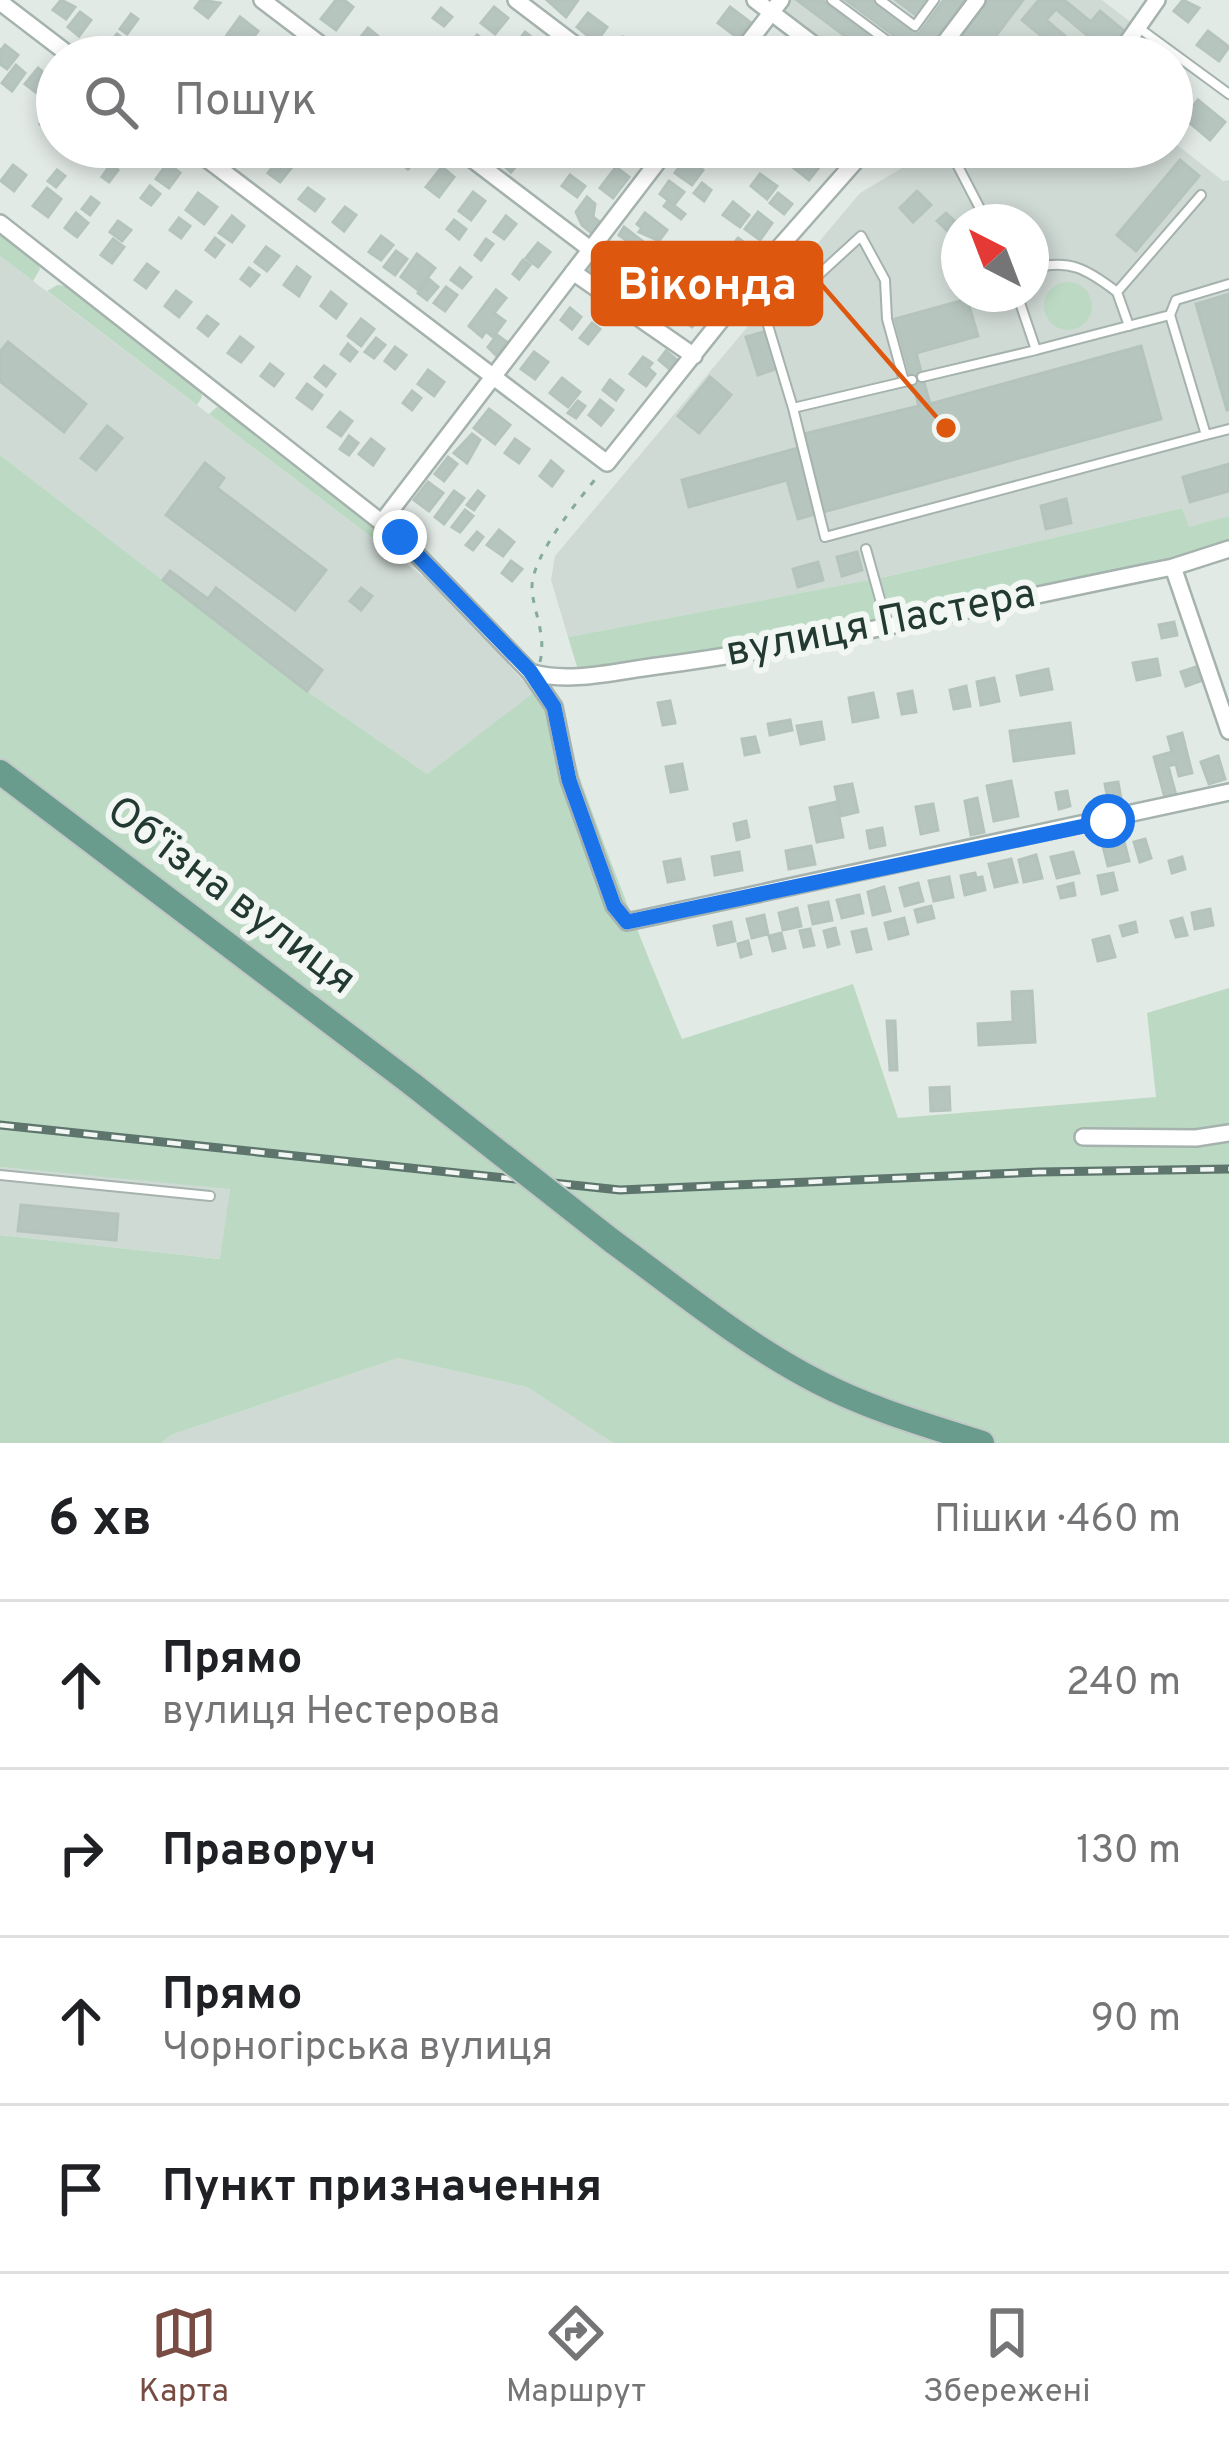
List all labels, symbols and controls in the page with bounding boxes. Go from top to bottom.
search box [36,36,1193,168]
icon: search [78,69,144,135]
text: Пошук [174,74,317,131]
north arrow [941,204,1049,312]
callout: Віконда [593,243,821,324]
text: Віконда [617,259,797,316]
route end [373,510,427,564]
street label: вулиця Пастера [722,569,1040,681]
street label: Обʼїзна вулиця [95,786,365,1008]
route start [1081,794,1135,848]
text: 6 хв [48,1489,152,1554]
text: Пішки · 460 m [934,1497,1181,1546]
text: Прямо [162,1632,303,1689]
icon: ahead [48,1652,114,1718]
text: 240 m [1066,1660,1181,1709]
text: вулиця Нестерова [162,1689,500,1738]
icon: right [48,1820,114,1886]
text: Праворуч [162,1824,376,1881]
text: 130 m [1076,1828,1181,1877]
text: Прямо [162,1968,303,2025]
icon: ahead [48,1988,114,2054]
text: 90 m [1091,1996,1181,2045]
text: Чорногірська вулиця [162,2025,553,2074]
icon: arrive [48,2156,114,2222]
text: Пункт призначення [162,2160,602,2217]
tab: Карта [138,2300,229,2414]
tab: Маршрут [506,2300,646,2414]
tab: Збережені [923,2300,1091,2414]

